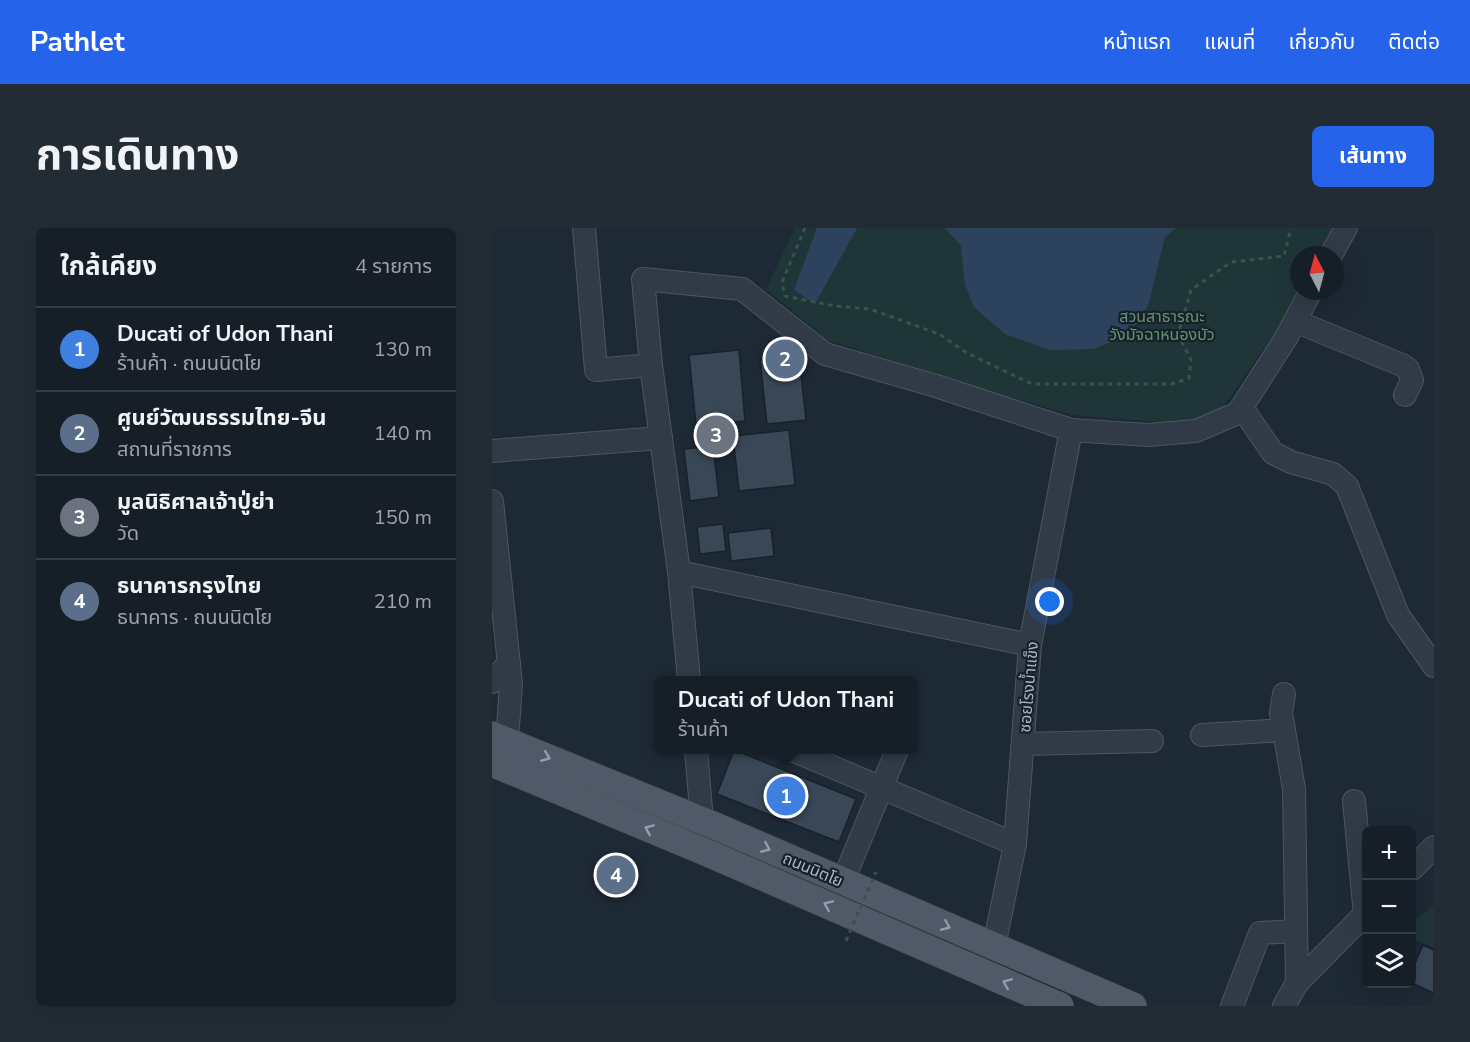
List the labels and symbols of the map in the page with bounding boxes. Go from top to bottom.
north arrow [1290,246,1344,300]
park label: สวนสาธารณะ วังมัจฉาหนองบัว [1109,306,1215,346]
pin: 2 [766,336,804,382]
pin: 3 [696,412,736,458]
your location [1035,587,1064,616]
street label: ซอยโรงน้ำแข็ง [1013,641,1044,734]
one-way arrow [540,750,551,762]
pin: 1 [766,774,806,818]
one-way arrow [645,824,656,836]
one-way arrow [760,841,771,853]
street label: ถนนนิตโย [779,847,846,892]
pin: 4 [596,852,636,898]
one-way arrow [823,901,834,913]
one-way arrow [939,918,950,930]
one-way arrow [1002,978,1013,990]

